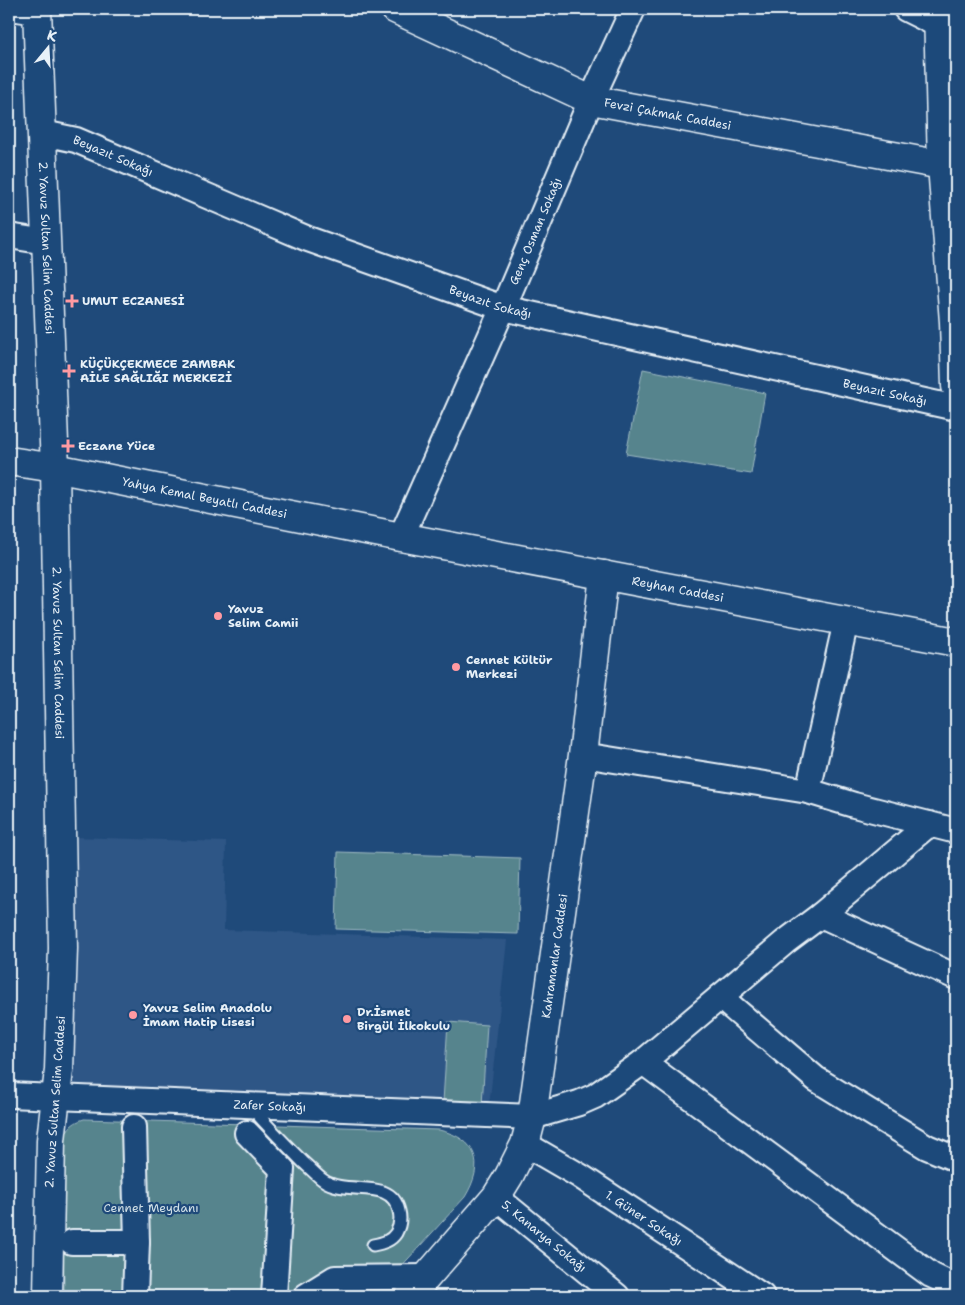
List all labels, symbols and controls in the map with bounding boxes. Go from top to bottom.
north arrow [22,22,72,72]
text: K [45,26,60,46]
street label: Fevzi Çakmak Caddesi [603,95,732,134]
street label: Beyazıt Sokağı [71,132,156,180]
street label: 2. Yavuz Sultan Selim Caddesi [35,161,58,335]
street label: Genç Osman Sokağı [506,175,565,287]
street label: Beyazıt Sokağı [447,282,533,322]
place label: UMUT ECZANESİ [82,293,185,309]
marker: UMUT ECZANESİ [66,295,78,307]
place label: KÜÇÜKÇEKMECE ZAMBAK AİLE SAĞLIĞI MERKEZİ [80,356,236,386]
marker: KÜÇÜKÇEKMECE ZAMBAK AİLE SAĞLIĞI MERKEZİ [62,364,76,378]
street label: Beyazıt Sokağı [841,375,928,409]
place label: Eczane Yüce [78,438,155,454]
marker: Eczane Yüce [62,440,74,452]
street label: Yahya Kemal Beyatlı Caddesi [121,474,288,522]
street label: 2. Yavuz Sultan Selim Caddesi [49,566,68,739]
street label: Reyhan Caddesi [630,573,725,606]
place label: Yavuz Selim Camii [228,601,299,631]
marker: Yavuz Selim Camii [212,610,224,622]
place label: Cennet Kültür Merkezi [466,652,553,682]
marker: Cennet Kültür Merkezi [450,661,462,673]
street label: Kahramanlar Caddesi [538,893,571,1019]
place label: Yavuz Selim Anadolu İmam Hatip Lisesi [143,1000,272,1030]
place label: Dr.İsmet Birgül İlkokulu [357,1004,450,1034]
marker: Yavuz Selim Anadolu İmam Hatip Lisesi [127,1009,139,1021]
marker: Dr.İsmet Birgül İlkokulu [341,1013,353,1025]
street label: 2. Yavuz Sultan Selim Caddesi [41,1015,69,1189]
street label: Zafer Sokağı [233,1096,306,1115]
street label: 1. Güner Sokağı [602,1187,685,1249]
street label: 5. Kanarya Sokağı [498,1197,590,1276]
park label: Cennet Meydanı [103,1200,199,1216]

